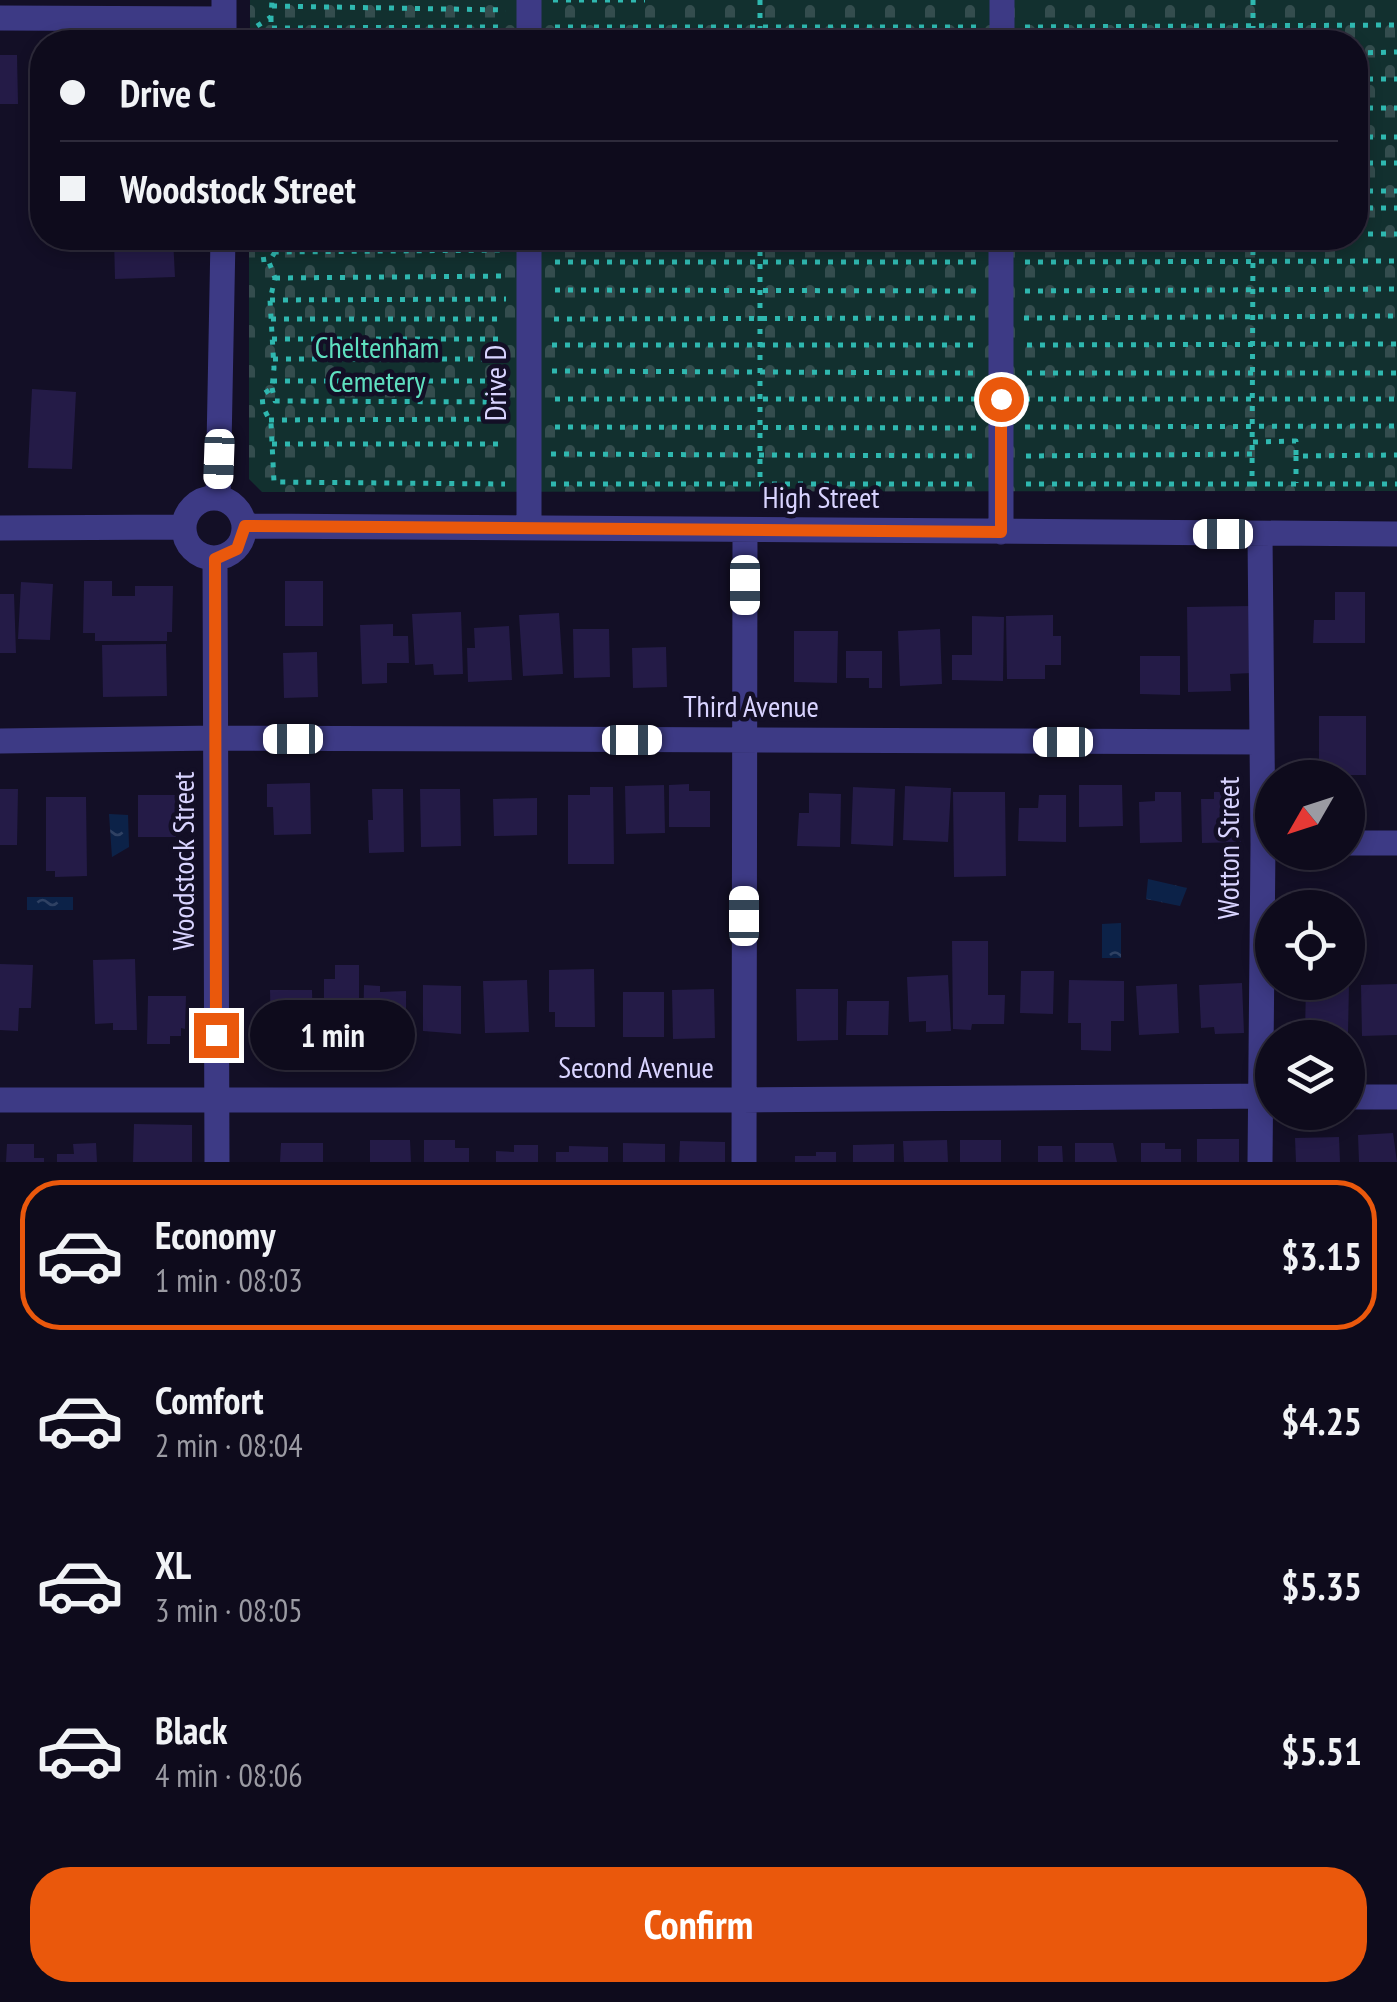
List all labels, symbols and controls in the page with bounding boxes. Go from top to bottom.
text: Drive C [120,68,216,117]
text: Woodstock Street [120,164,356,213]
park label: Cheltenham Cemetery [315,327,439,400]
street label: Drive D [475,345,514,421]
route start [979,377,1024,422]
car [203,428,235,490]
street label: High Street [762,477,880,516]
car [1193,519,1253,549]
car [730,555,760,615]
street label: Third Avenue [683,686,819,725]
car [263,724,323,754]
car [602,725,662,755]
car [1033,727,1093,757]
north arrow [1255,760,1365,870]
map controls [1255,760,1365,1130]
street label: Woodstock Street [163,771,202,951]
street label: Wotton Street [1208,776,1247,919]
car [729,886,759,946]
button: locate [1255,890,1365,1000]
callout: 1 min [251,1000,416,1070]
route end [194,1013,239,1058]
text: 1 min [300,1014,365,1056]
button: layers [1255,1020,1365,1130]
street label: Second Avenue [558,1047,714,1086]
icon: car [35,1210,125,1300]
text: Economy [155,1210,275,1259]
text: $3.15 [1281,1231,1362,1280]
text: 1 min · 08:03 [155,1259,303,1301]
icon: car [35,1375,125,1465]
text: Comfort [155,1375,264,1424]
text: $4.25 [1281,1396,1362,1445]
text: 2 min · 08:04 [155,1424,303,1466]
icon: car [35,1540,125,1630]
text: XL [155,1540,191,1589]
text: $5.35 [1281,1561,1362,1610]
text: 3 min · 08:05 [155,1589,303,1631]
icon: car [35,1705,125,1795]
text: Black [155,1705,228,1754]
text: $5.51 [1281,1726,1362,1775]
text: 4 min · 08:06 [155,1754,303,1796]
button: Confirm [30,1867,1367,1982]

